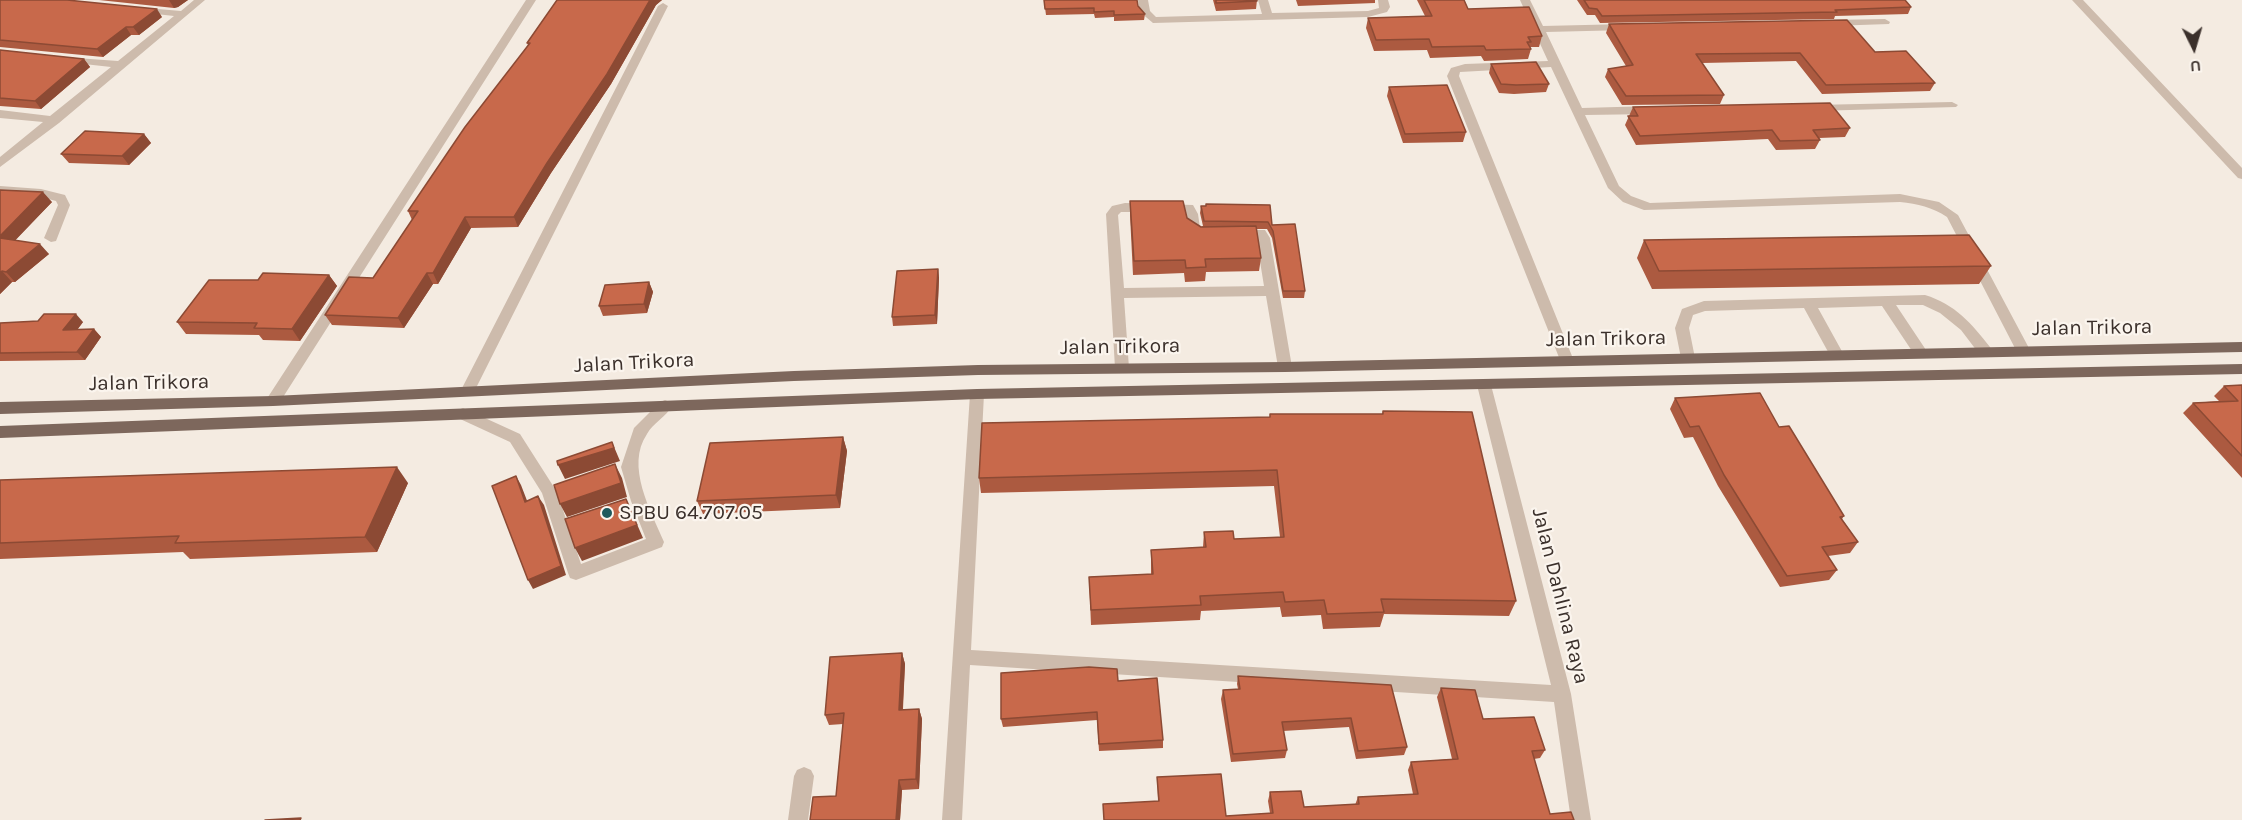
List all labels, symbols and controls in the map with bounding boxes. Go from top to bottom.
north arrow [2164,18,2224,78]
text: U [2189,56,2202,76]
street label: Jalan Trikora [2032,314,2152,342]
street label: Jalan Trikora [1546,325,1666,353]
street label: Jalan Trikora [1060,333,1180,361]
street label: Jalan Trikora [573,347,695,379]
street label: Jalan Trikora [89,369,209,397]
place label: SPBU 64.707.05 [619,500,763,526]
street label: Jalan Dahlina Raya [1526,505,1594,687]
marker: SPBU 64.707.05 [600,506,614,520]

